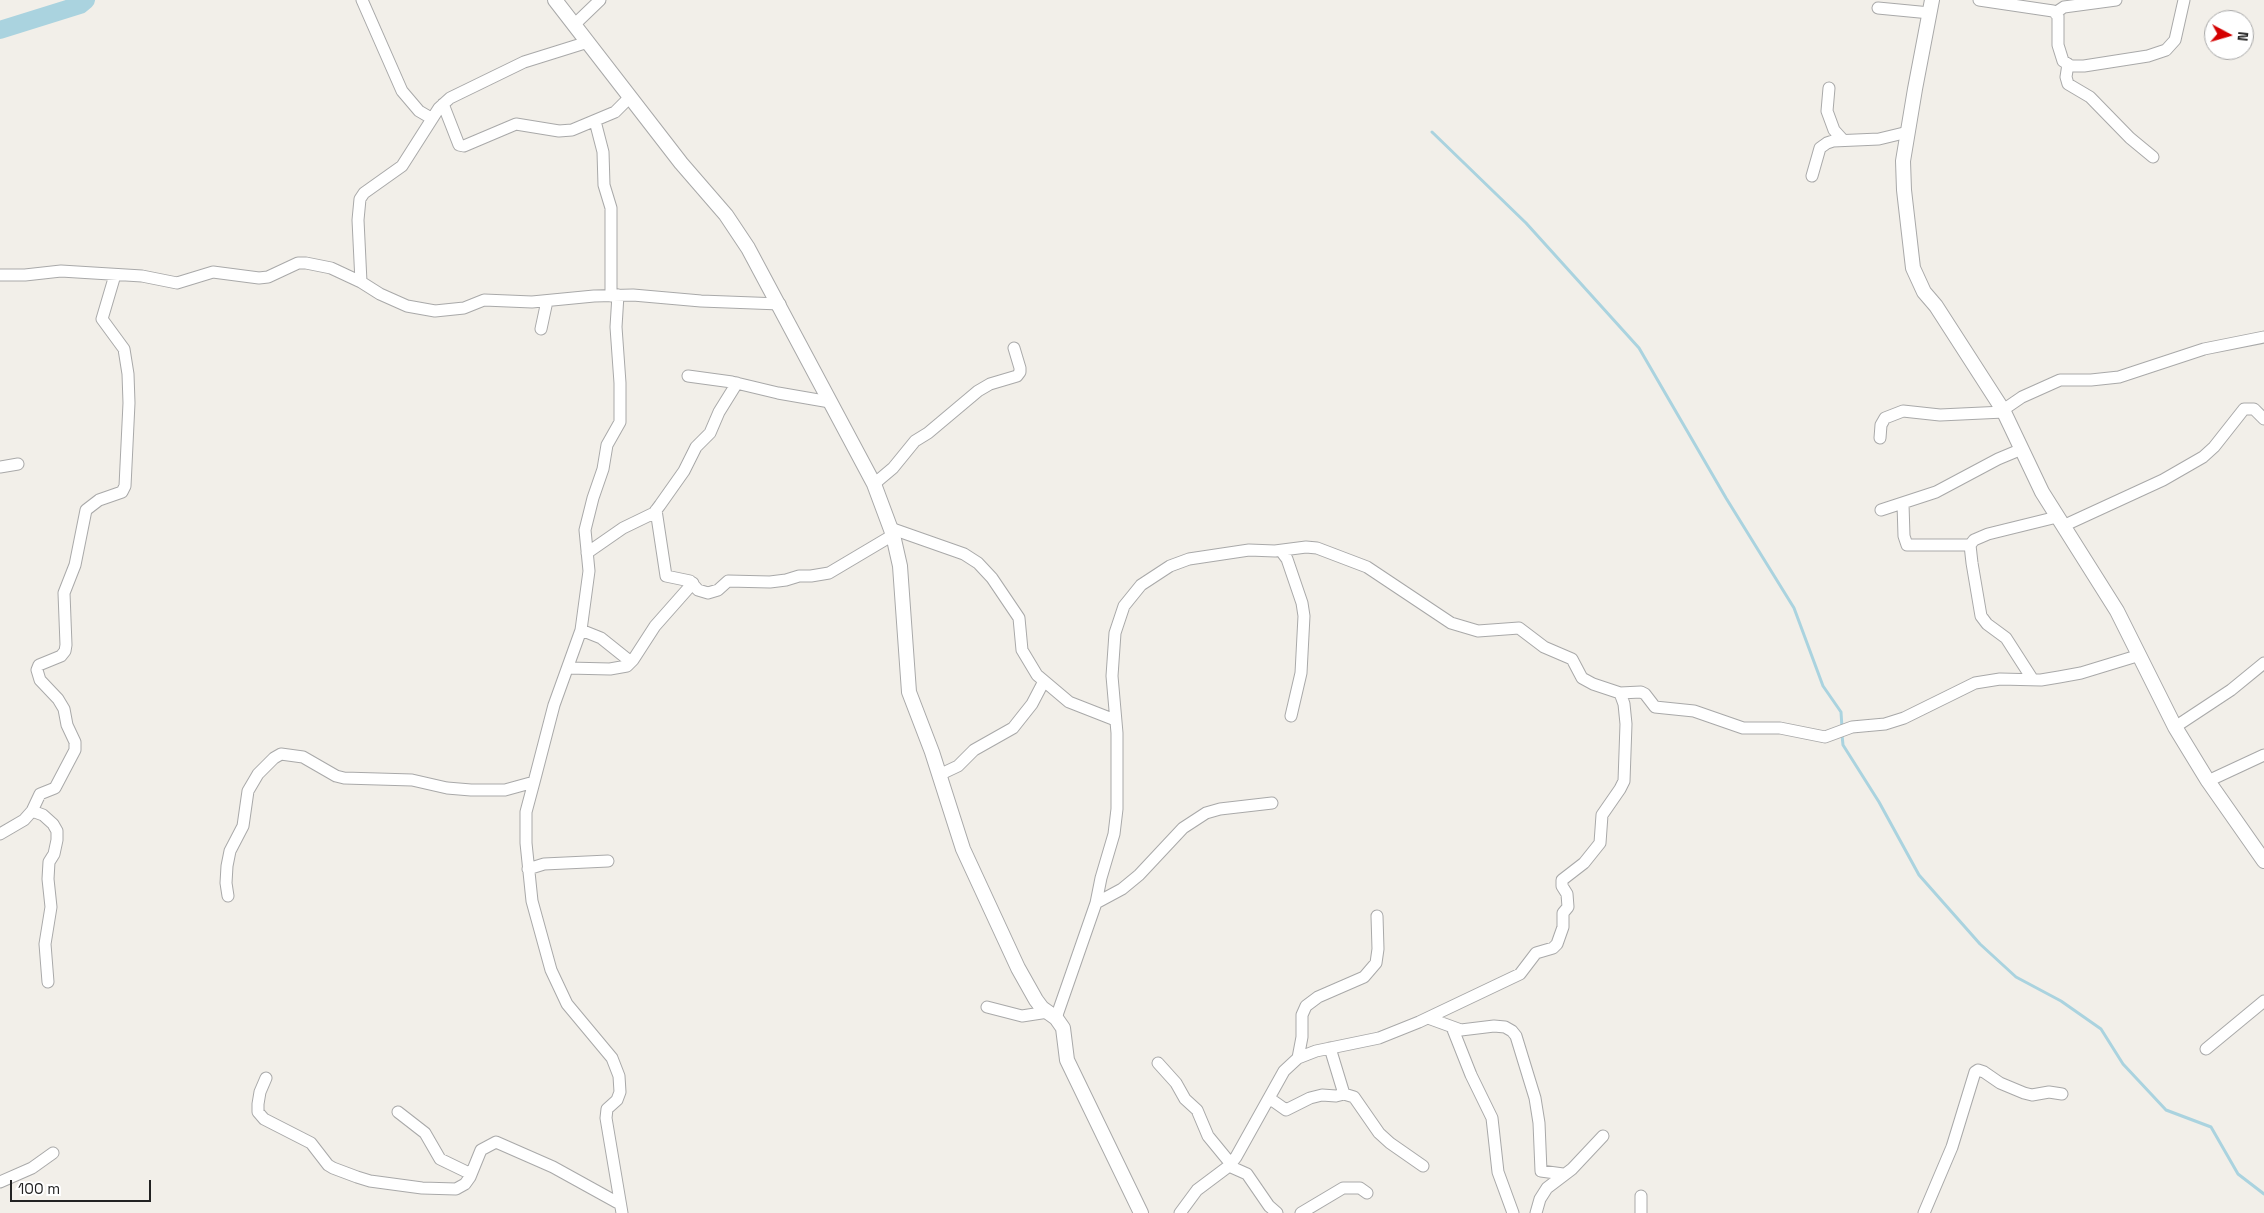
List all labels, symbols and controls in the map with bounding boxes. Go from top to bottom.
north arrow [2204,10,2254,60]
text: N [2233,31,2252,42]
scale bar [12,1170,154,1202]
text: 100 m [18,1179,60,1198]

